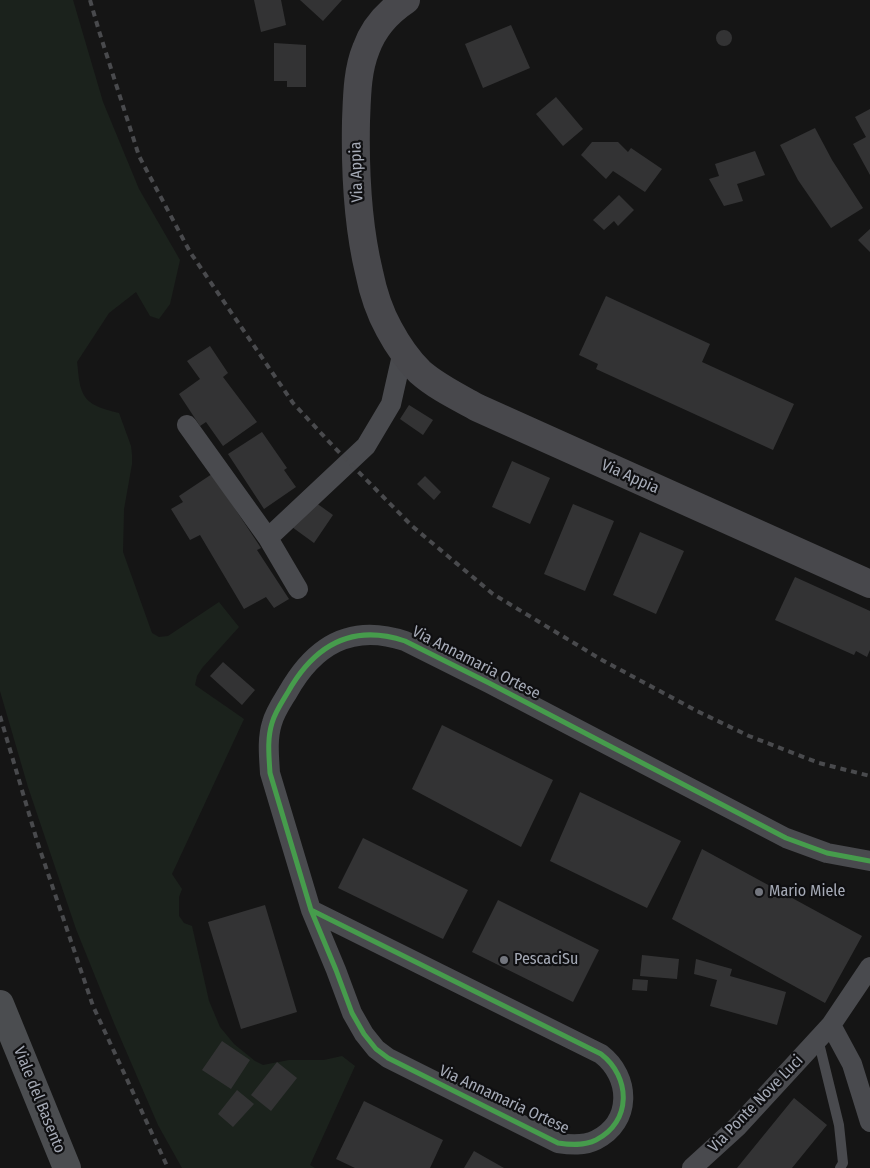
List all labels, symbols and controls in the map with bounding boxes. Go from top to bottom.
street label: Via Appia [346,141,368,203]
street label: Via Appia [598,456,662,498]
street label: Via Annamaria Ortese [409,622,543,704]
place label: Mario Miele [769,882,845,902]
marker: Mario Miele [753,886,765,898]
place label: PescaciSu [514,950,578,970]
marker: PescaciSu [498,954,510,966]
street label: Viale del Basento [9,1044,69,1156]
street label: Via Ponte Nove Luci [705,1051,807,1157]
street label: Via Annamaria Ortese [436,1061,572,1139]

